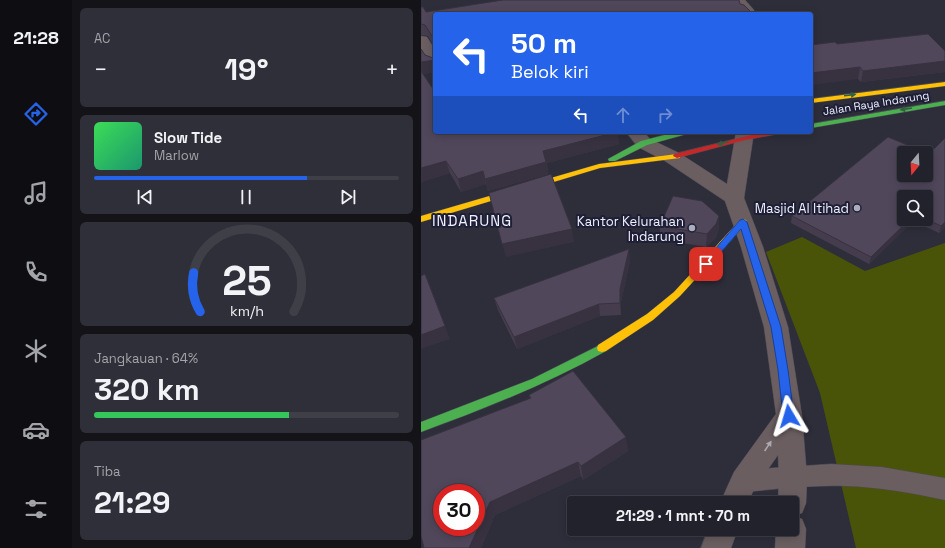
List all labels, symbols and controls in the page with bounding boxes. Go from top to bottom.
text: 50 m [511,25,577,61]
text: 21:28 [13,26,59,49]
icon: left [445,28,497,80]
text: AC [94,30,110,47]
text: 19° [225,50,268,89]
text: − [94,55,108,83]
text: + [385,55,399,83]
text: Belok kiri [511,60,589,83]
street label: Jalan Raya Indarung [822,88,930,118]
one-way arrow [843,92,856,98]
icon: directions [22,100,50,128]
icon: left [570,104,592,126]
icon: ahead [612,104,634,126]
icon: right [654,104,676,126]
one-way arrow [900,107,913,113]
text: Slow Tide [154,128,222,147]
one-way arrow [717,140,729,146]
north arrow [897,146,933,182]
map controls [897,146,933,226]
text: Marlow [154,147,199,164]
icon: music [22,179,50,207]
icon: previous [134,186,156,208]
icon: pause [235,186,257,208]
icon: next [337,186,359,208]
button: search [897,190,933,226]
place label: Masjid Al Itihad [755,200,849,217]
marker: Masjid Al Itihad [852,203,862,213]
district label: INDARUNG [432,211,512,230]
place label: Kantor Kelurahan Indarung [577,213,684,245]
marker: Kantor Kelurahan Indarung [687,223,697,233]
pin [689,247,723,281]
icon: arrive [695,253,717,275]
text: 25 [222,254,271,307]
icon: phone [22,258,50,286]
text: km/h [229,302,264,320]
icon: climate [22,337,50,365]
text: Jangkauan · 64% [94,350,198,367]
text: 320 km [94,370,200,409]
position arrow [768,395,810,437]
icon: car [22,416,50,444]
one-way arrow [764,440,772,451]
text: Tiba [94,463,121,480]
text: 21:29 [94,483,171,522]
speed limit sign: 30 [433,484,485,536]
icon: filters [22,495,50,523]
text: 21:29 · 1 mnt · 70 m [616,506,750,525]

